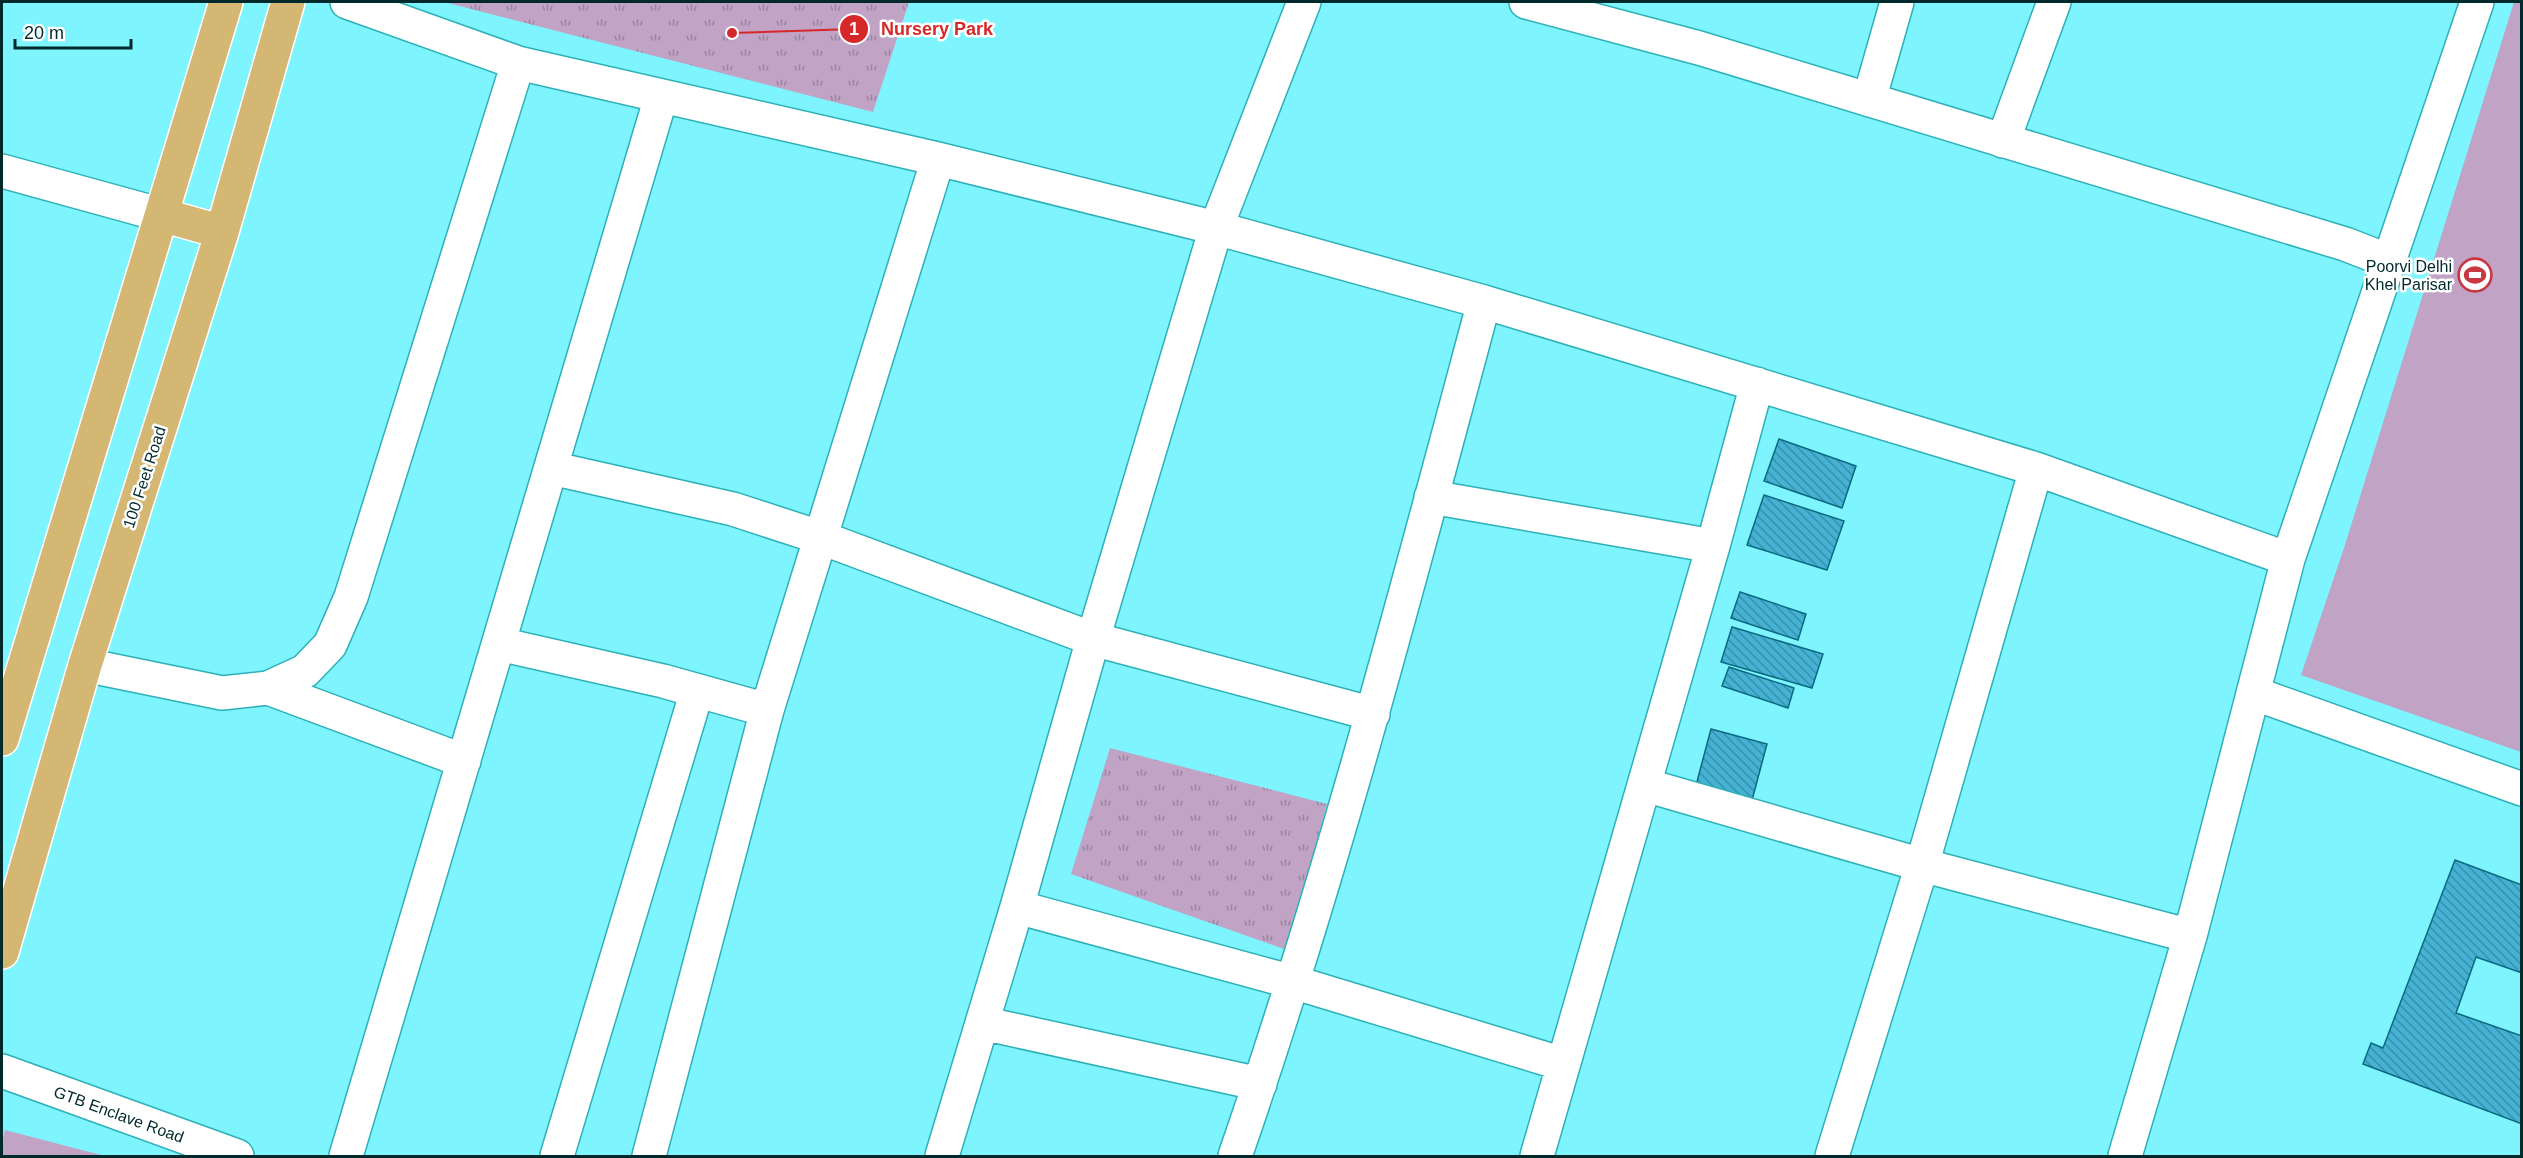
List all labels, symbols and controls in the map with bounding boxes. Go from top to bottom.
callout: Nursery Park [839,11,1005,47]
scale bar [15,12,130,50]
text: 1 [849,19,859,39]
text: Nursery Park [881,19,994,39]
text: 20 m [24,23,64,43]
sports icon: Poorvi Delhi Khel Parisar [2457,257,2493,293]
place label: Poorvi Delhi Khel Parisar [2365,258,2453,293]
street label: 100 Feet Road [120,424,169,530]
street label: GTB Enclave Road [52,1083,186,1146]

